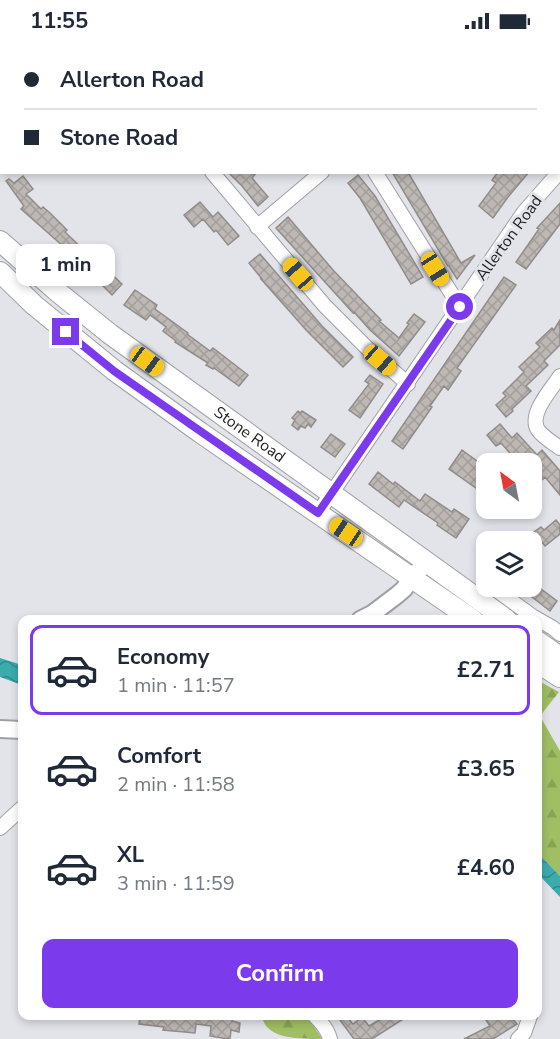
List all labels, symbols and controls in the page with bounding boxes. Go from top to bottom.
text: 11:55 [30,6,88,36]
text: Allerton Road [60,65,204,95]
text: Stone Road [60,123,178,153]
street label: Allerton Road [471,191,547,285]
callout: 1 min [16,245,116,287]
car [418,249,452,289]
text: 1 min [40,251,91,278]
car [279,255,317,293]
route start [446,293,473,320]
route end [52,318,79,345]
car [361,341,399,379]
car [127,343,167,379]
street label: Stone Road [209,401,290,468]
north arrow [476,453,542,519]
map controls [476,453,542,597]
car [326,514,366,550]
button: layers [476,531,542,597]
text: Economy [117,642,209,672]
icon: car [45,643,99,697]
text: £2.71 [457,655,515,685]
text: 1 min · 11:57 [117,672,235,699]
text: Comfort [117,741,201,771]
icon: car [45,742,99,796]
text: £3.65 [457,754,515,784]
text: 2 min · 11:58 [117,771,235,798]
text: XL [117,840,144,870]
icon: car [45,841,99,895]
text: £4.60 [457,853,515,883]
text: 3 min · 11:59 [117,870,235,897]
button: Confirm [42,939,518,1008]

